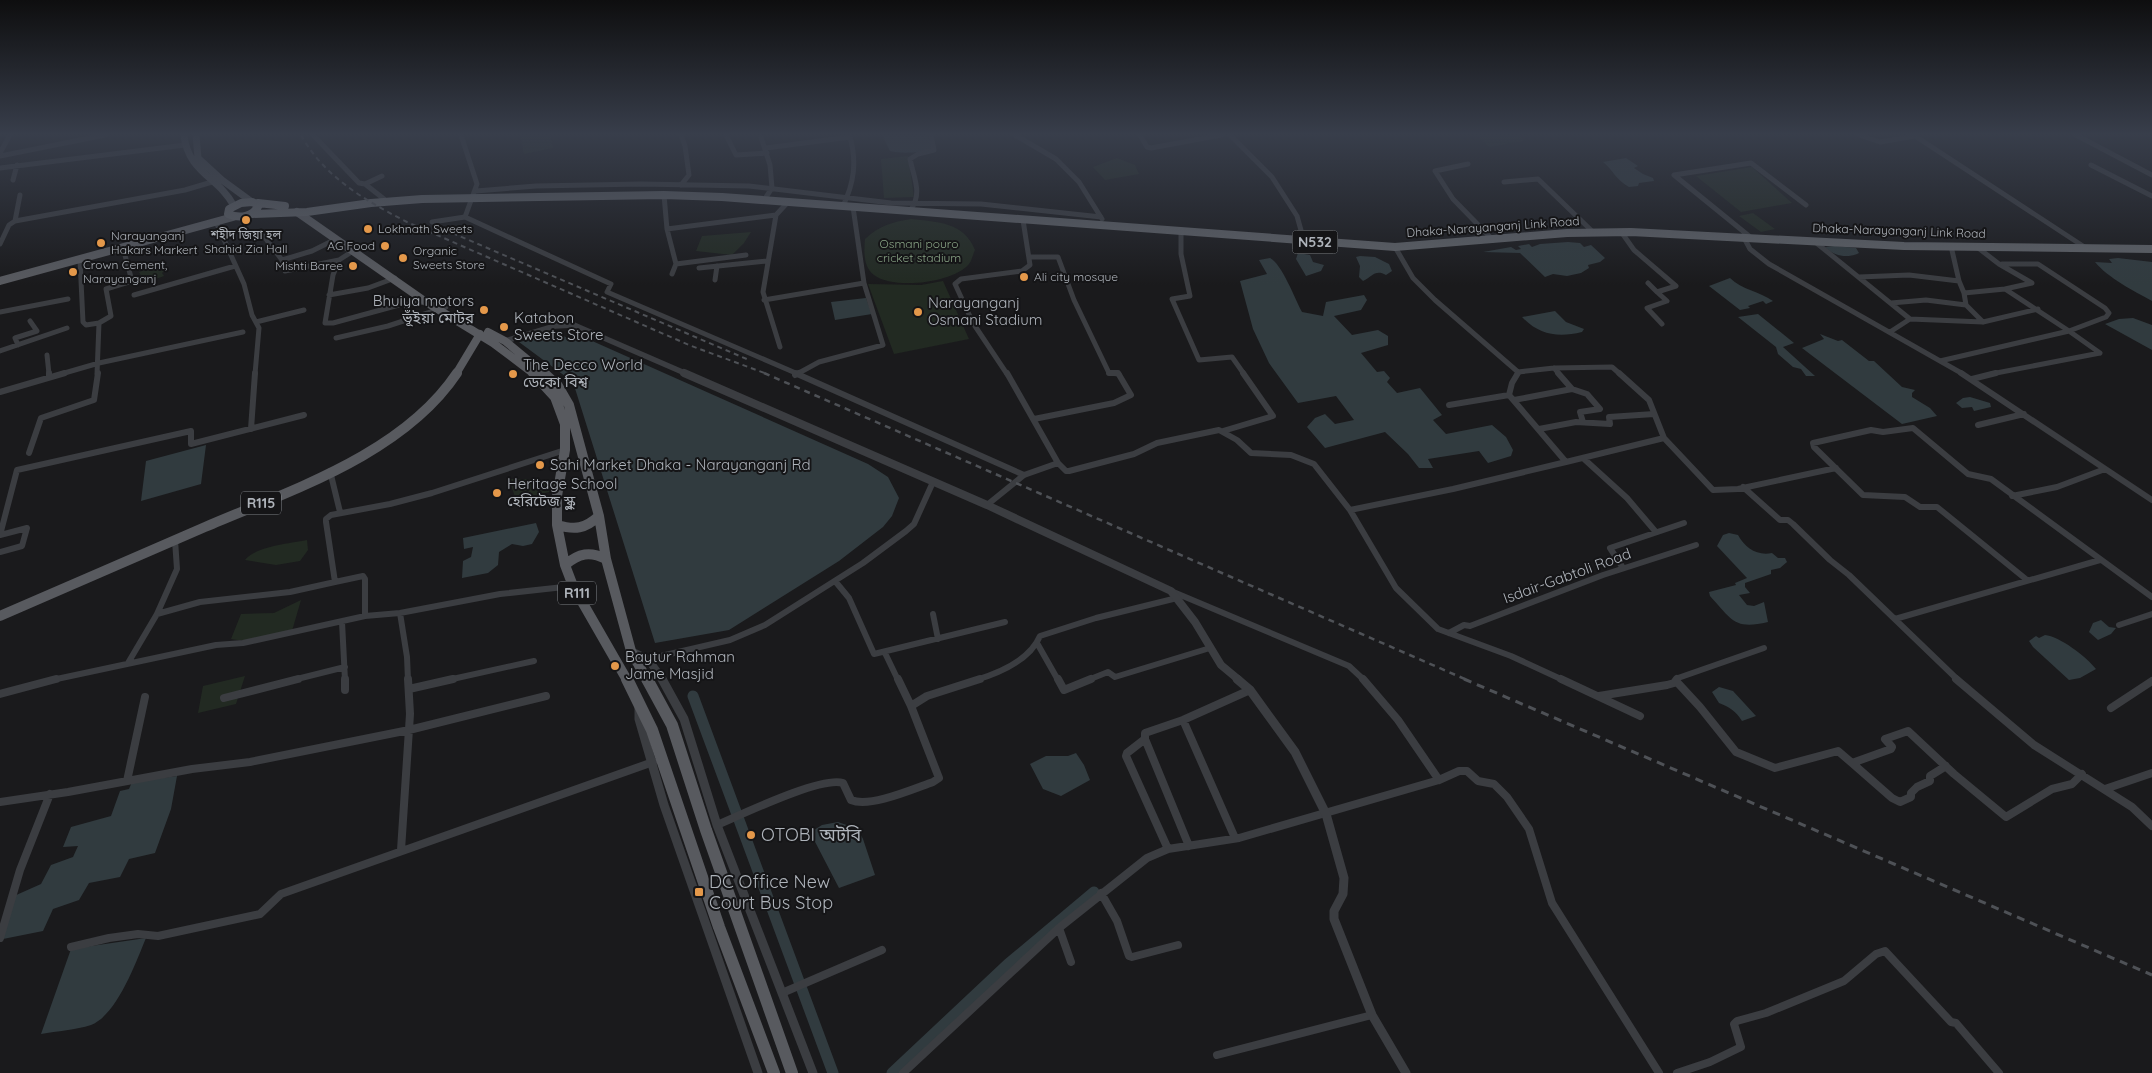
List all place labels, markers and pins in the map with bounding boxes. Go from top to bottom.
marker: শহীদ জিয়া হল Shahid Zia Hall [240,214,252,226]
place label: Lokhnath Sweets [378,221,473,236]
marker: Lokhnath Sweets [362,223,374,235]
place label: শহীদ জিয়া হল Shahid Zia Hall [204,227,288,256]
place label: Narayanganj Hakars Markert [111,228,198,257]
marker: Narayanganj Hakars Markert [95,237,107,249]
place label: AG Food [327,238,375,253]
marker: AG Food [379,240,391,252]
place label: Organic Sweets Store [413,243,485,272]
marker: Organic Sweets Store [397,252,409,264]
place label: Crown Cement, Narayanganj [83,257,167,286]
place label: Mishti Baree [275,258,343,273]
marker: Mishti Baree [347,260,359,272]
marker: Crown Cement, Narayanganj [67,266,79,278]
place label: Ali city mosque [1034,269,1118,284]
marker: Ali city mosque [1018,271,1030,283]
place label: Bhuiya motors ভূঁইয়া মোটর [373,291,475,327]
place label: Narayanganj Osmani Stadium [928,293,1042,329]
marker: Bhuiya motors ভূঁইয়া মোটর [478,304,490,316]
marker: Narayanganj Osmani Stadium [912,306,924,318]
place label: Katabon Sweets Store [514,308,604,344]
marker: Katabon Sweets Store [498,321,510,333]
place label: The Decco World ডেকো বিশ্ব [523,355,643,391]
marker: The Decco World ডেকো বিশ্ব [507,368,519,380]
place label: Sahi Market Dhaka - Narayanganj Rd [550,455,811,474]
marker: Sahi Market Dhaka - Narayanganj Rd [534,459,546,471]
place label: Heritage School হেরিটেজ স্কুল [507,474,617,510]
marker: Heritage School হেরিটেজ স্কুল [491,487,503,499]
place label: Baytur Rahman Jame Masjid [625,647,735,683]
marker: Baytur Rahman Jame Masjid [609,660,621,672]
place label: OTOBI অটবি [761,823,862,846]
marker: OTOBI অটবি [745,829,757,841]
place label: DC Office New Court Bus Stop [709,870,833,914]
marker: DC Office New Court Bus Stop [693,886,705,898]

